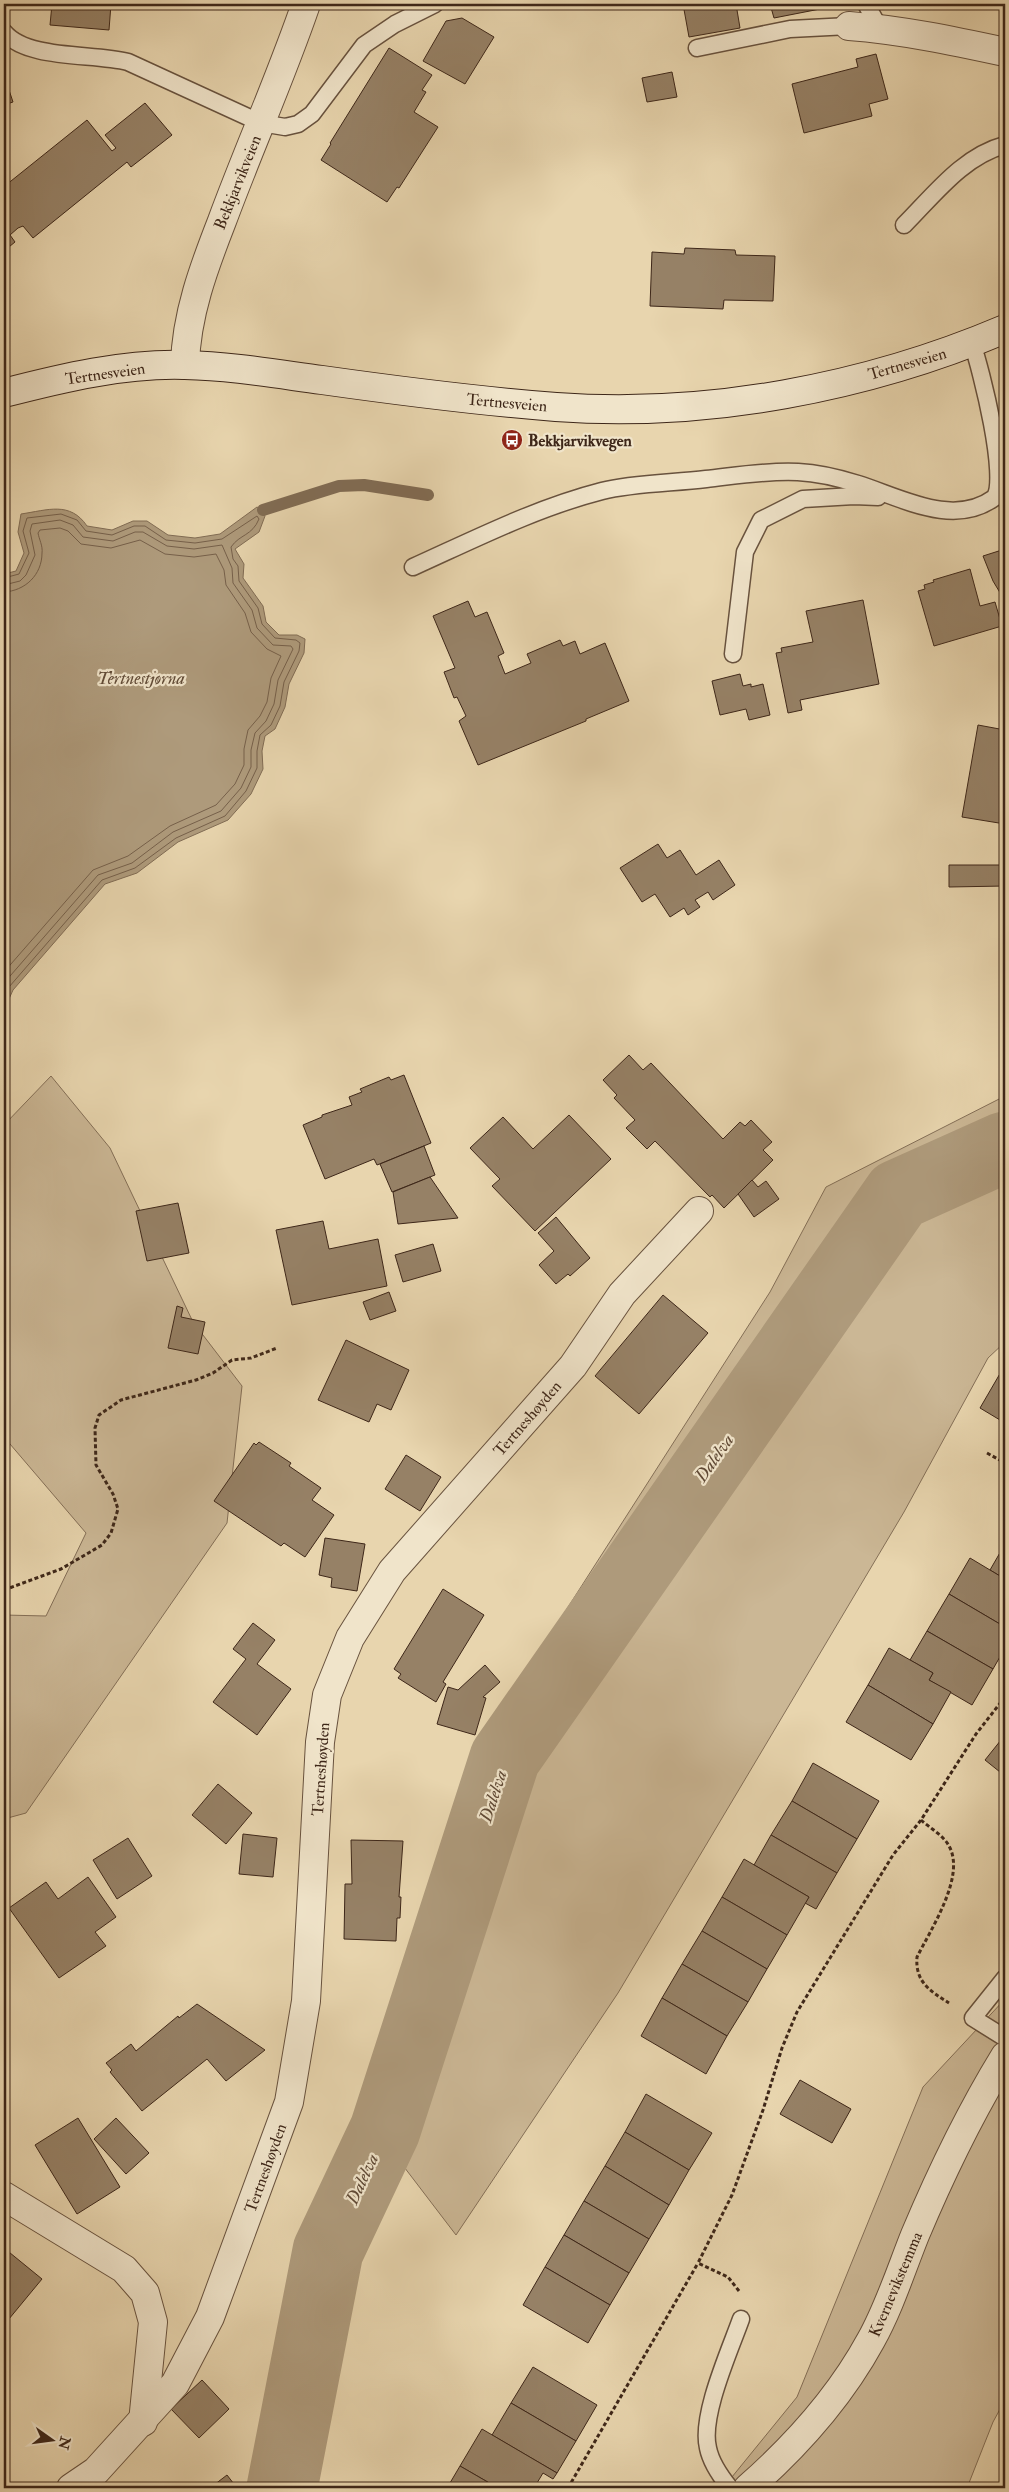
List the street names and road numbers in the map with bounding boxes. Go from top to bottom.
street label: Bekkjarvikveien [210,132,266,233]
street label: Tertnesveien [866,343,949,385]
street label: Tertnesveien [64,358,146,390]
street label: Tertnesveien [466,390,548,416]
street label: Tertneshøyden [489,1377,566,1461]
street label: Tertneshøyden [308,1722,334,1817]
street label: Tertneshøyden [241,2121,291,2216]
street label: Kvernevikstemma [865,2228,927,2340]

